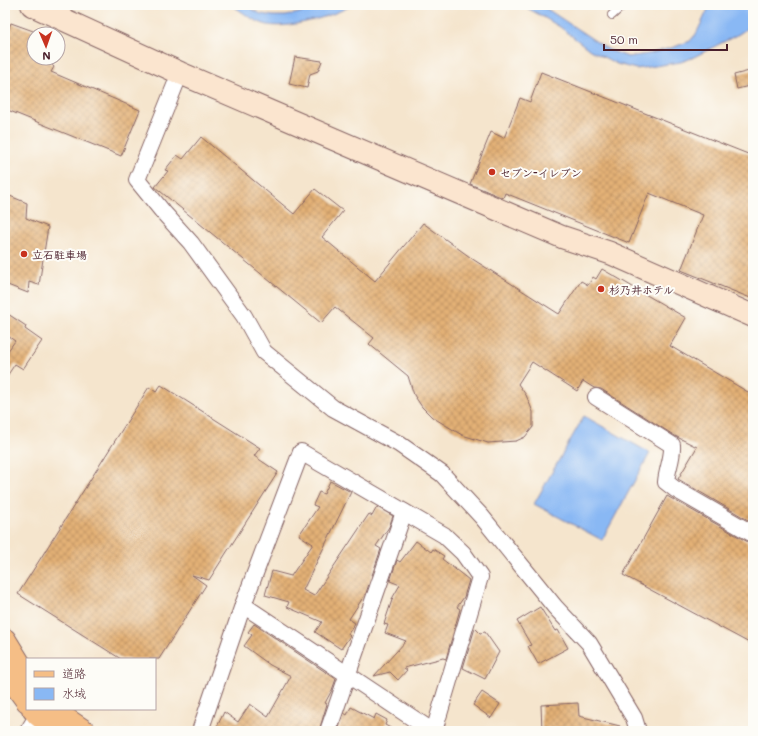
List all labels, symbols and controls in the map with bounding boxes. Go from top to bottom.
north arrow [26,26,66,66]
scale bar [604,26,727,52]
text: 50 m [610,31,638,47]
text: N [42,49,51,64]
place label: セブン-イレブン [500,165,582,180]
marker: セブン-イレブン [487,167,497,177]
place label: 立石駐車場 [32,247,87,262]
marker: 立石駐車場 [19,249,29,259]
place label: 杉乃井ホテル [609,282,674,297]
marker: 杉乃井ホテル [596,284,606,294]
legend [26,658,156,710]
text: 道路 [62,665,86,681]
text: 水域 [62,685,86,701]

